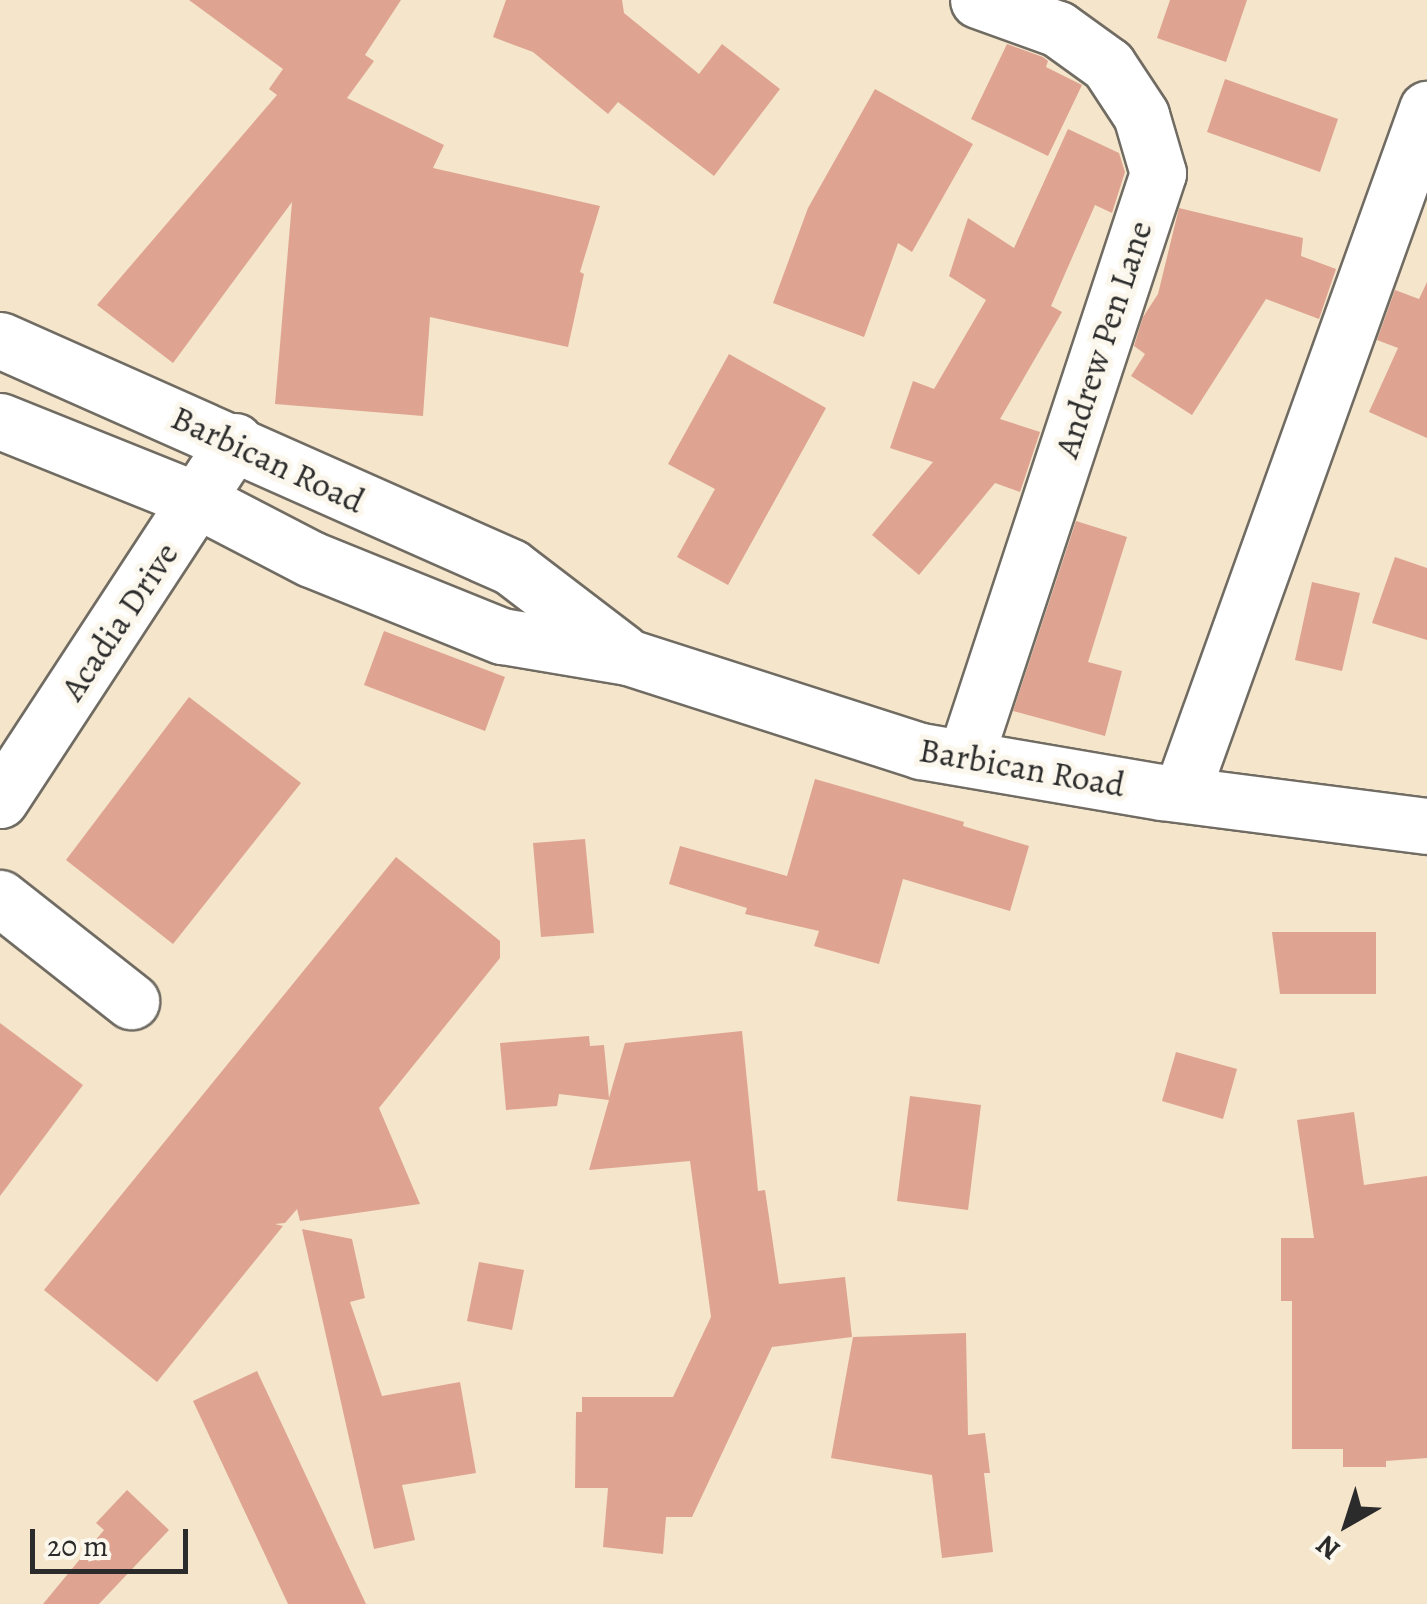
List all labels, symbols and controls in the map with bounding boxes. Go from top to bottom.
street label: Andrew Pen Lane [1045,215,1161,463]
street label: Barbican Road [165,396,371,522]
street label: Acadia Drive [51,534,187,708]
street label: Barbican Road [916,728,1128,806]
north arrow [1297,1474,1397,1574]
scale bar [35,1509,192,1571]
text: 20 m [47,1526,108,1566]
text: N [1308,1526,1348,1569]

